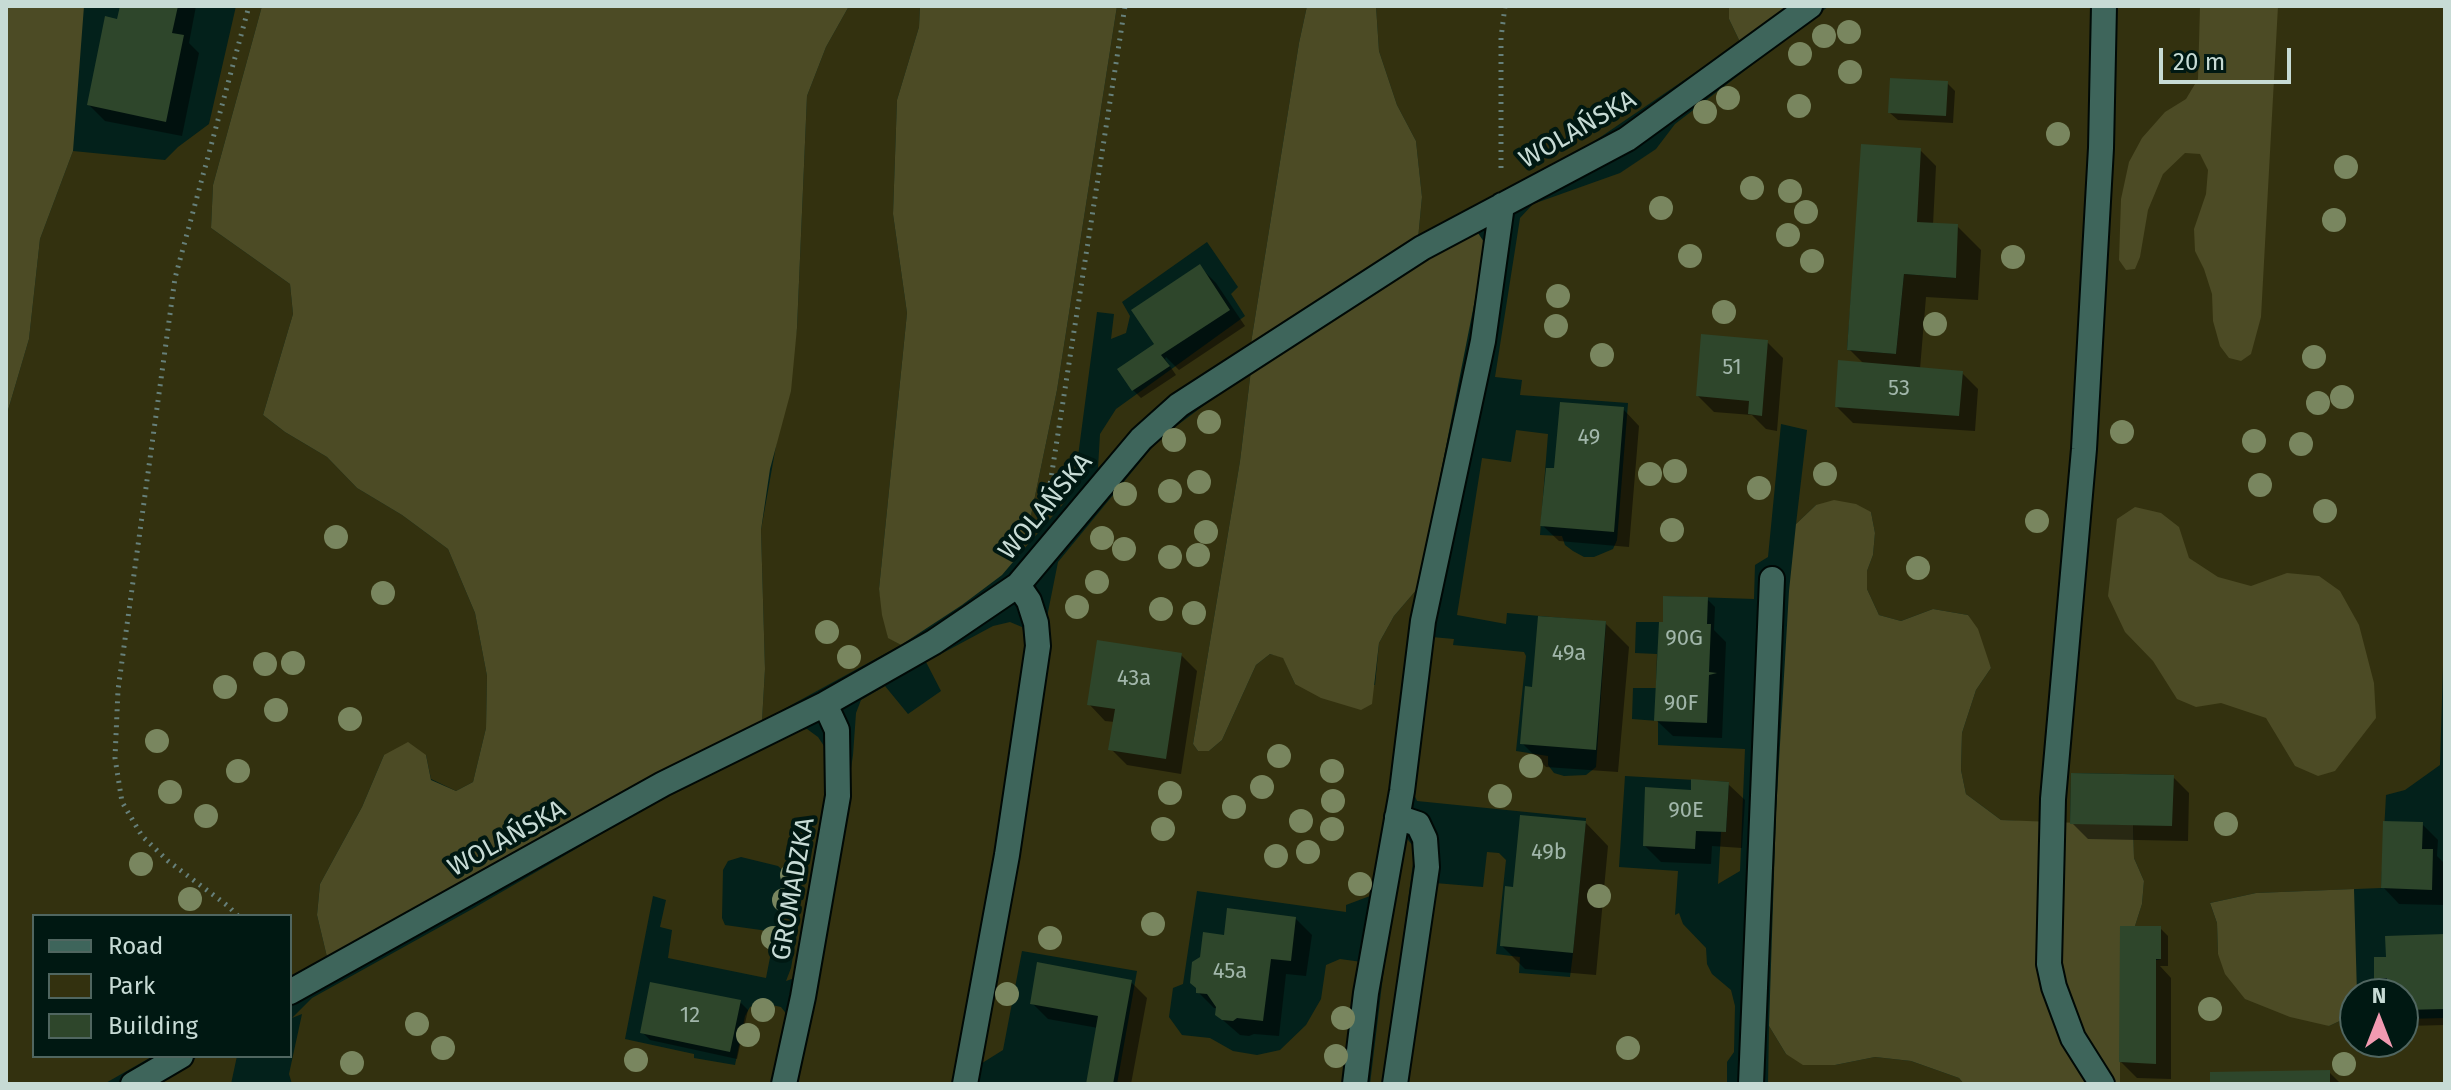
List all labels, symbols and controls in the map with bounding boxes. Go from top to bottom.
scale bar [2163,32,2295,82]
text: 20 m [2173,48,2225,76]
street label: WOLAŃSKA [1514,84,1642,176]
house number: 51 [1722,355,1742,381]
house number: 53 [1888,376,1910,402]
house number: 49 [1578,425,1600,451]
street label: WOLAŃSKA [992,447,1100,567]
house number: 90G [1665,626,1703,652]
house number: 49a [1552,641,1586,667]
house number: 43a [1117,666,1151,692]
house number: 90F [1664,691,1698,717]
street label: WOLAŃSKA [443,794,571,884]
house number: 90E [1668,798,1704,824]
street label: GROMADZKA [766,815,822,963]
house number: 49b [1531,840,1567,866]
legend [32,914,292,1058]
text: Road [108,932,163,960]
house number: 45a [1213,959,1247,985]
text: Park [108,972,155,1000]
north arrow [2339,978,2419,1058]
text: N [2372,982,2386,1009]
house number: 12 [680,1003,700,1029]
text: Building [108,1012,198,1040]

